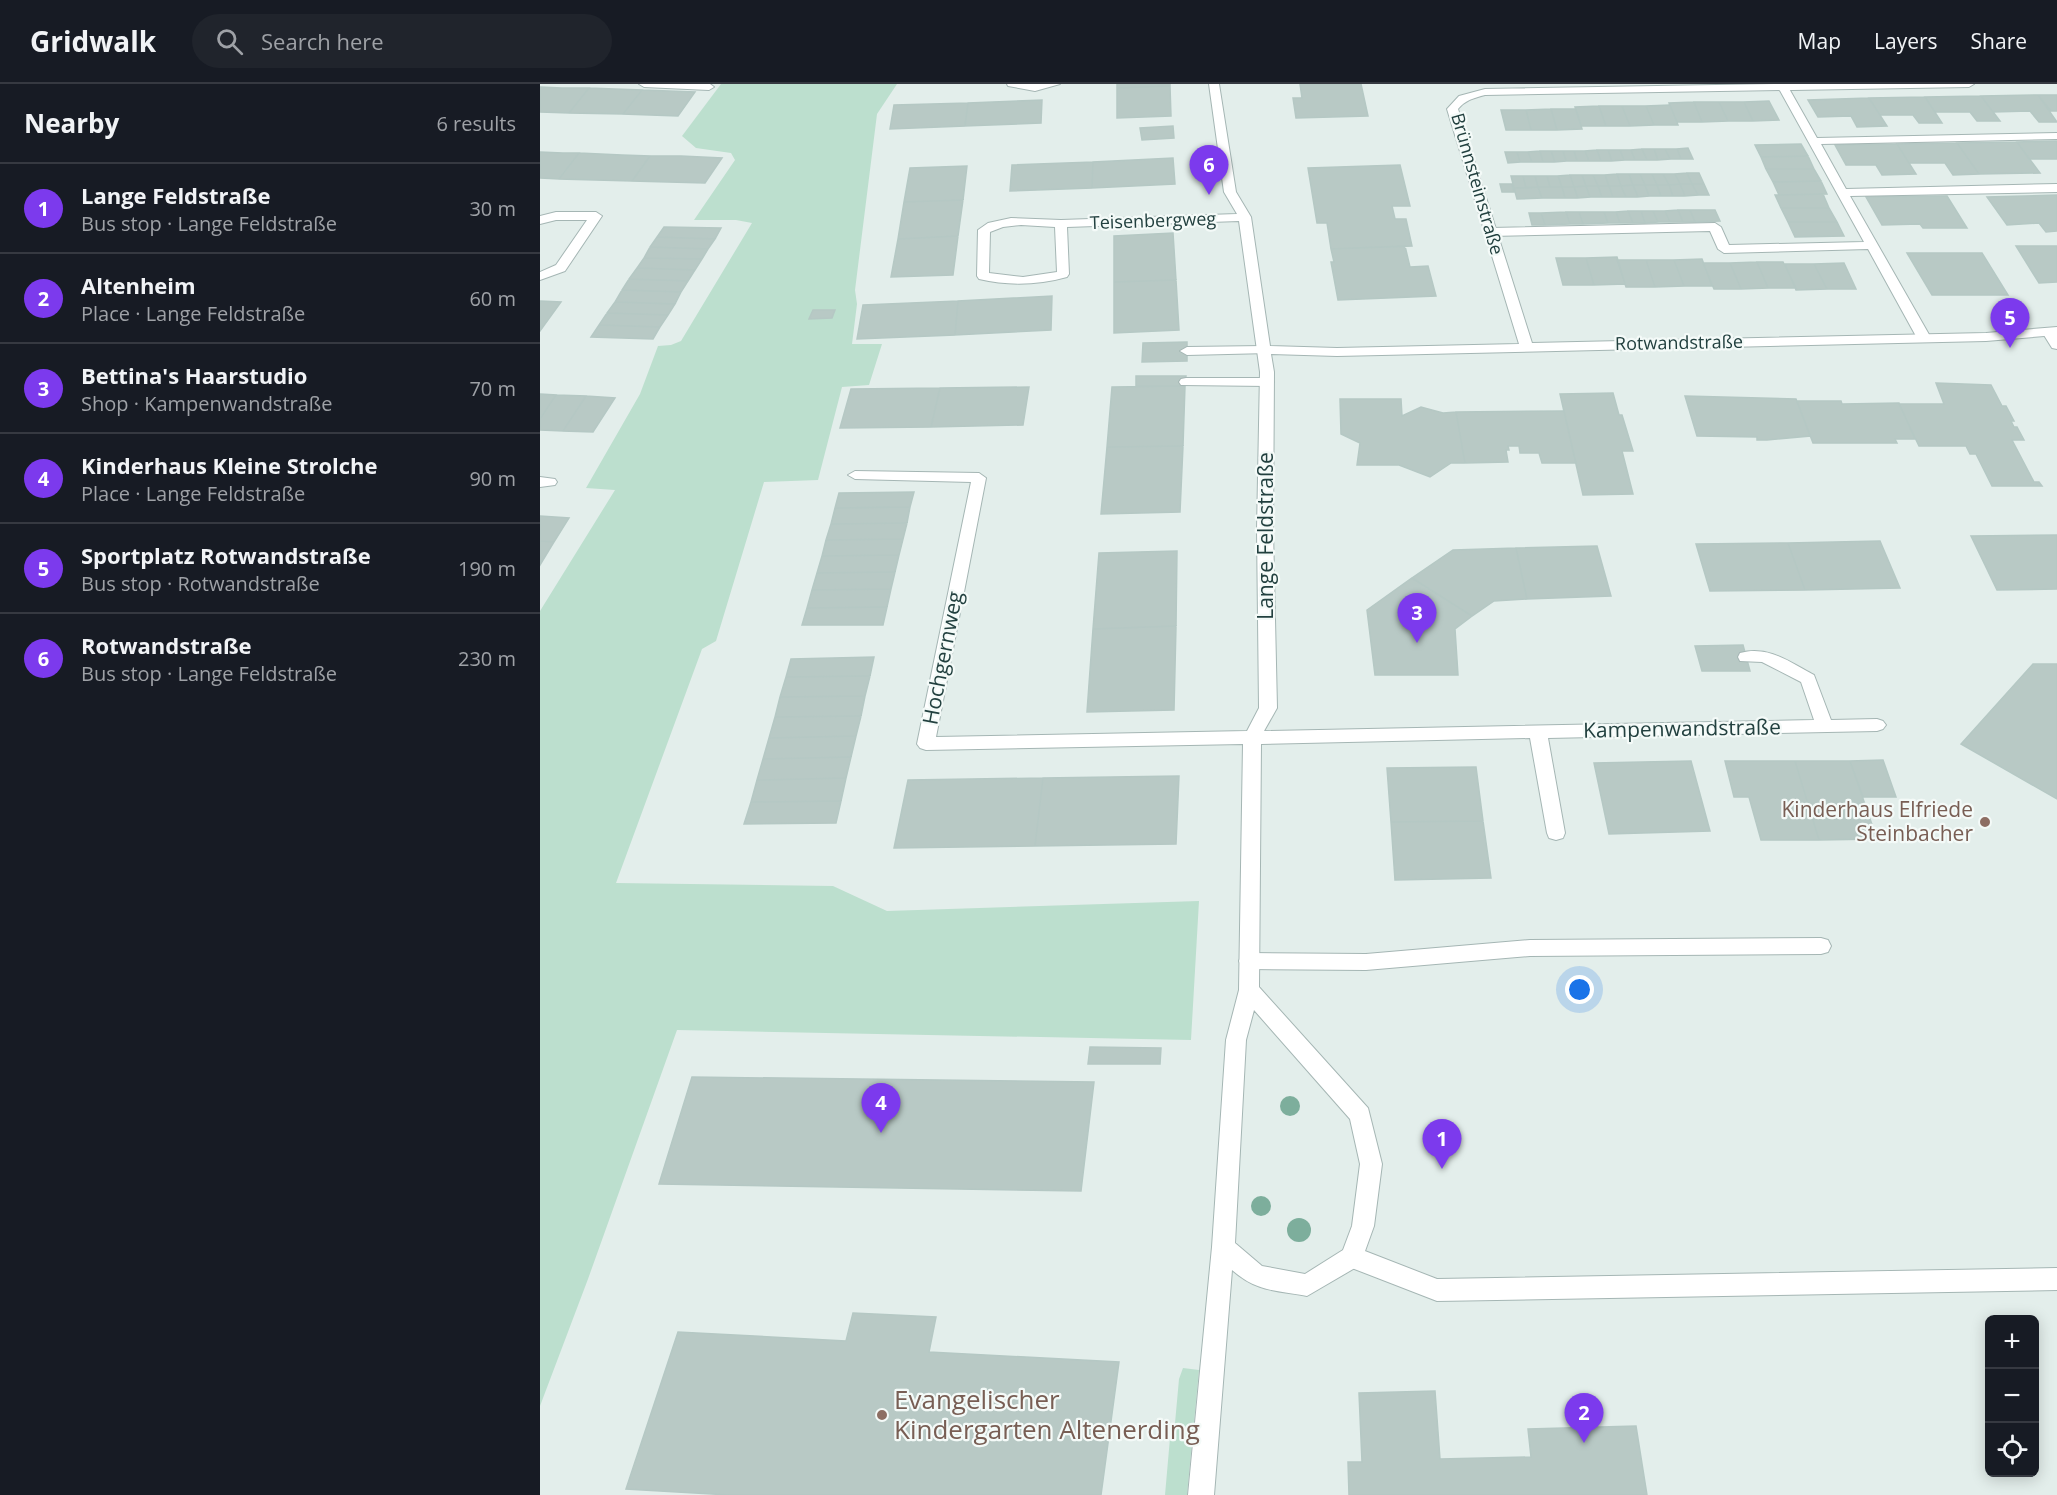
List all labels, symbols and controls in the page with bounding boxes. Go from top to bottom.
search box [192,14,612,68]
text: Gridwalk [30,22,156,60]
icon: search [213,25,246,58]
text: Search here [261,26,384,56]
text: Map [1798,27,1841,55]
text: Layers [1874,27,1938,55]
text: Share [1971,27,2027,55]
text: Nearby [24,105,119,141]
text: 6 results [436,110,516,137]
street label: Brünnsteinstraße [1446,110,1510,257]
pin: 6 [1190,146,1228,195]
text: Lange Feldstraße [81,180,270,210]
text: 1 [38,195,49,222]
text: 30 m [469,195,516,222]
street label: Teisenbergweg [1089,206,1217,234]
text: Bus stop · Lange Feldstraße [81,210,337,237]
text: Altenheim [81,270,196,300]
text: 2 [38,285,49,312]
text: 60 m [469,285,516,312]
pin: 5 [1990,298,2030,348]
text: Place · Lange Feldstraße [81,300,305,327]
street label: Rotwandstraße [1615,329,1743,355]
text: Bettina's Haarstudio [81,360,307,390]
text: 3 [38,375,49,402]
text: 70 m [469,375,516,402]
text: Shop · Kampenwandstraße [81,390,333,417]
text: Kinderhaus Kleine Strolche [81,450,378,480]
street label: Lange Feldstraße [1251,452,1279,620]
text: 4 [38,465,49,492]
text: 90 m [469,465,516,492]
text: Place · Lange Feldstraße [81,480,305,507]
text: Sportplatz Rotwandstraße [81,540,371,570]
text: 5 [38,555,49,582]
text: 190 m [458,555,516,582]
text: Bus stop · Rotwandstraße [81,570,320,597]
street label: Hochgernweg [915,589,969,727]
pin: 3 [1398,594,1436,643]
text: Rotwandstraße [81,630,252,660]
text: 6 [38,645,49,672]
text: 230 m [458,645,516,672]
text: Bus stop · Lange Feldstraße [81,660,337,687]
street label: Kampenwandstraße [1583,712,1781,744]
place label: Kinderhaus Elfriede Steinbacher [1781,795,1973,847]
marker: Kinderhaus Elfriede Steinbacher [1978,815,1992,829]
your location [1565,975,1594,1004]
pin: 4 [862,1084,900,1133]
pin: 1 [1422,1120,1462,1169]
map controls [1985,1315,2039,1477]
button: + [1985,1315,2039,1369]
button: − [1985,1369,2039,1423]
place label: Evangelischer Kindergarten Altenerding [894,1381,1200,1447]
pin: 2 [1564,1394,1604,1443]
marker: Evangelischer Kindergarten Altenerding [875,1408,889,1422]
button: locate [1985,1423,2039,1477]

